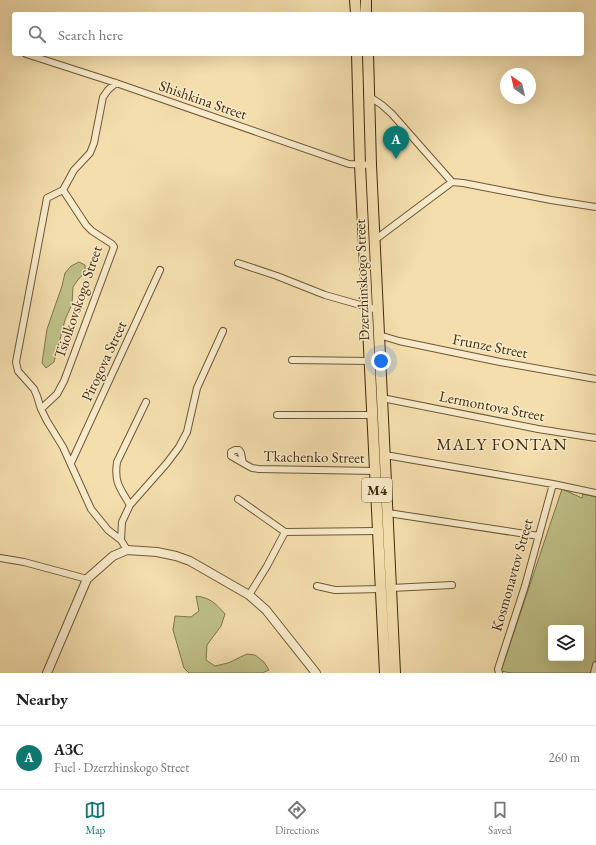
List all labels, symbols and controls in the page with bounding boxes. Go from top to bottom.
search box [12,12,584,56]
icon: search [26,23,48,45]
text: Search here [58,25,123,44]
north arrow [500,68,536,104]
street label: Shishkina Street [157,76,250,123]
pin: A [383,126,409,159]
street label: Dzerzhinskogo Street [350,218,373,341]
street label: Tsiolkovskogo Street [49,243,106,361]
street label: Pirogova Street [77,317,131,404]
street label: Frunze Street [451,329,529,362]
your location [371,351,391,371]
street label: Lermontova Street [438,386,547,425]
district label: MALY FONTAN [436,433,568,455]
street label: Tkachenko Street [263,446,365,467]
road number: M4 [362,478,392,502]
street label: Kosmonavtov Street [486,516,537,633]
map controls [548,625,584,661]
button: layers [548,625,584,661]
text: Nearby [16,688,68,710]
text: АЗС [54,740,84,759]
text: A [24,749,34,766]
text: 260 m [549,749,580,766]
text: Fuel · Dzerzhinskogo Street [54,759,189,776]
tab: Map [84,799,106,837]
tab: Directions [275,799,319,837]
tab: Saved [488,799,512,837]

